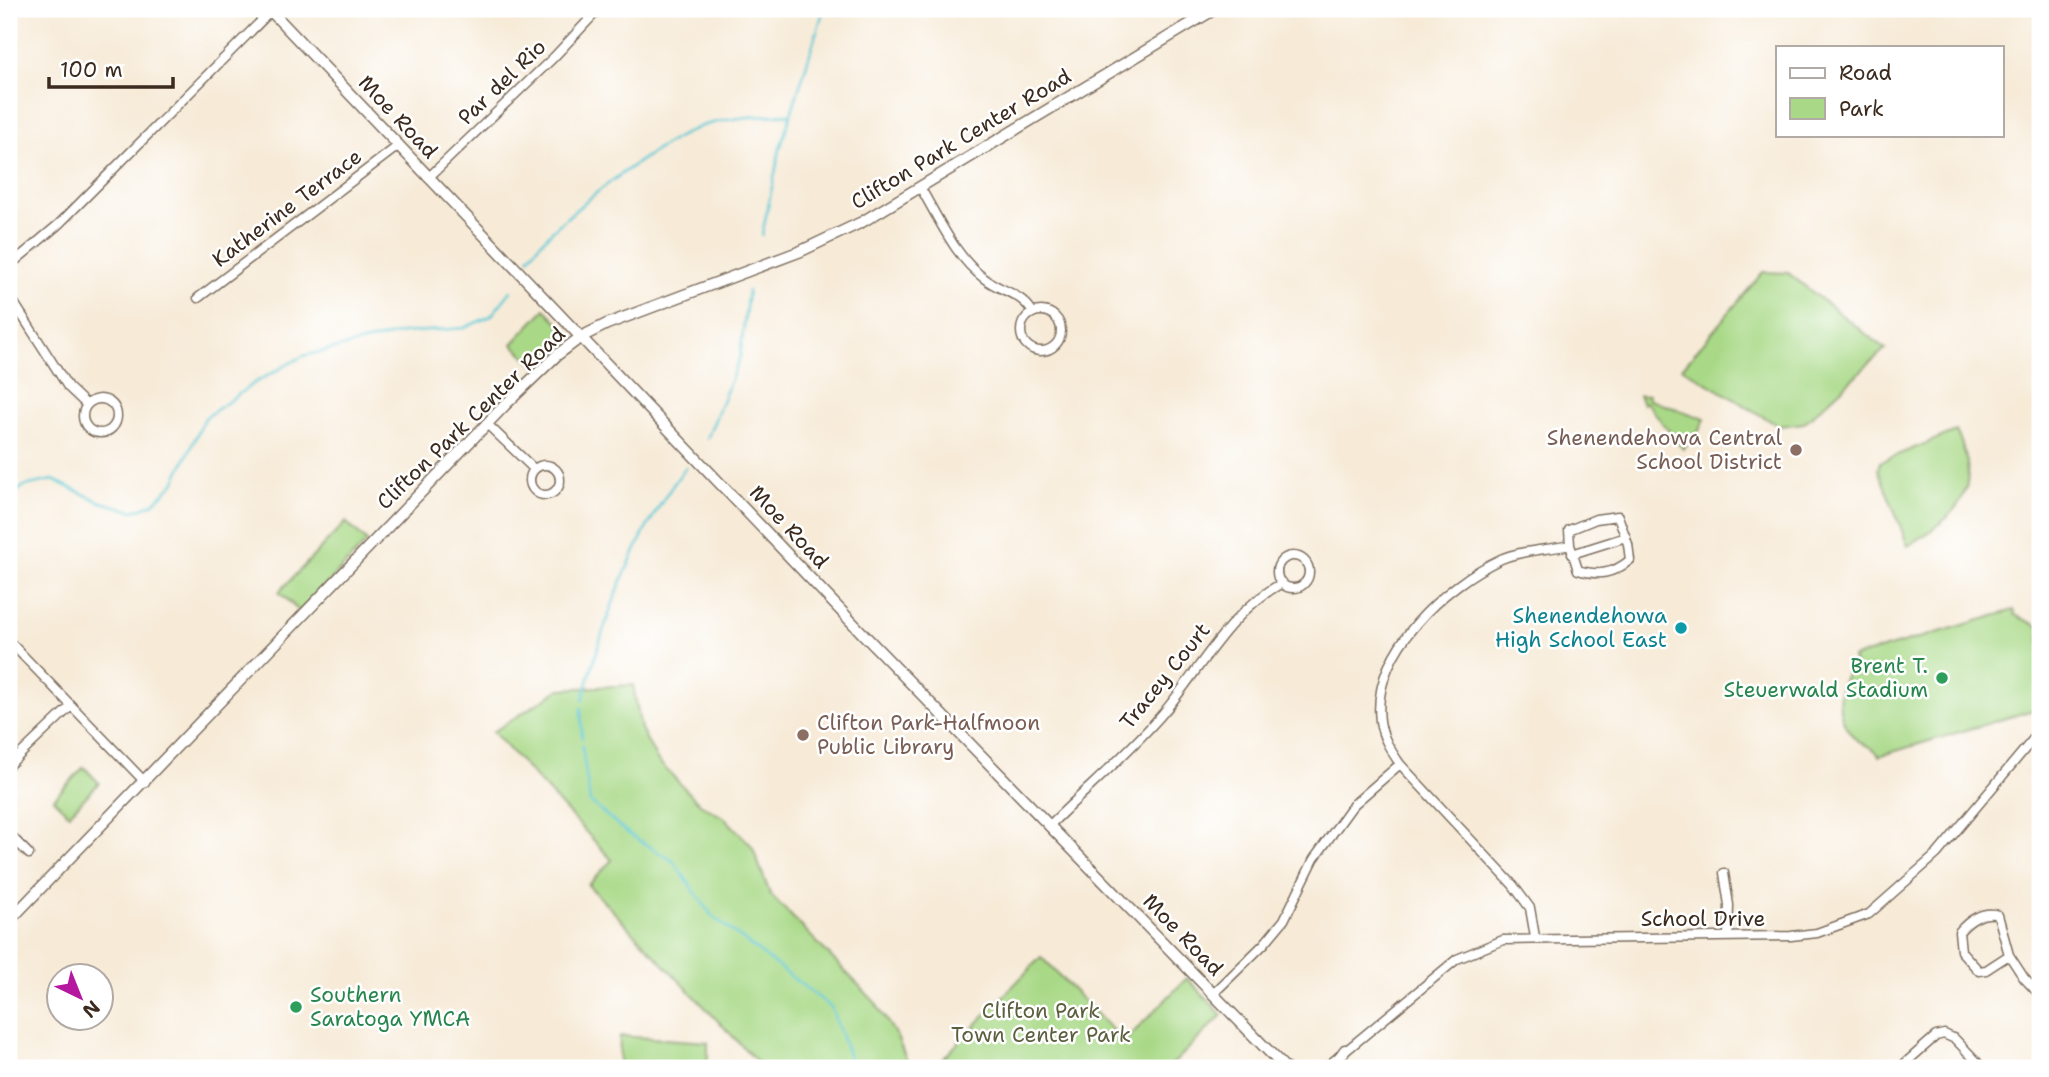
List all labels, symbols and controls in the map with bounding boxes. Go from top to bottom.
street label: Par del Rio [452,33,552,131]
scale bar [49,46,173,90]
legend [1776,46,2004,136]
text: 100 m [60,56,123,84]
text: Road [1839,59,1892,87]
street label: Clifton Park Center Road [846,62,1076,216]
street label: Moe Road [352,69,444,165]
text: Park [1839,95,1884,123]
street label: Katherine Terrace [207,143,367,273]
street label: Clifton Park Center Road [371,320,571,516]
place label: Shenendehowa Central School District [1547,424,1783,476]
marker: Shenendehowa Central School District [1788,442,1804,458]
street label: Moe Road [743,479,835,575]
place label: Shenendehowa High School East [1495,602,1667,654]
street label: Tracey Court [1113,617,1217,735]
marker: Shenendehowa High School East [1673,620,1689,636]
place label: Brent T. Steuerwald Stadium [1724,652,1928,704]
marker: Brent T. Steuerwald Stadium [1934,670,1950,686]
place label: Clifton Park-Halfmoon Public Library [817,709,1040,761]
marker: Clifton Park-Halfmoon Public Library [795,727,811,743]
street label: Moe Road [1137,888,1229,982]
street label: School Drive [1641,905,1765,933]
north arrow [46,962,116,1032]
place label: Southern Saratoga YMCA [310,981,470,1033]
text: N [77,995,105,1023]
park label: Clifton Park Town Center Park [951,997,1131,1049]
marker: Southern Saratoga YMCA [288,999,304,1015]

